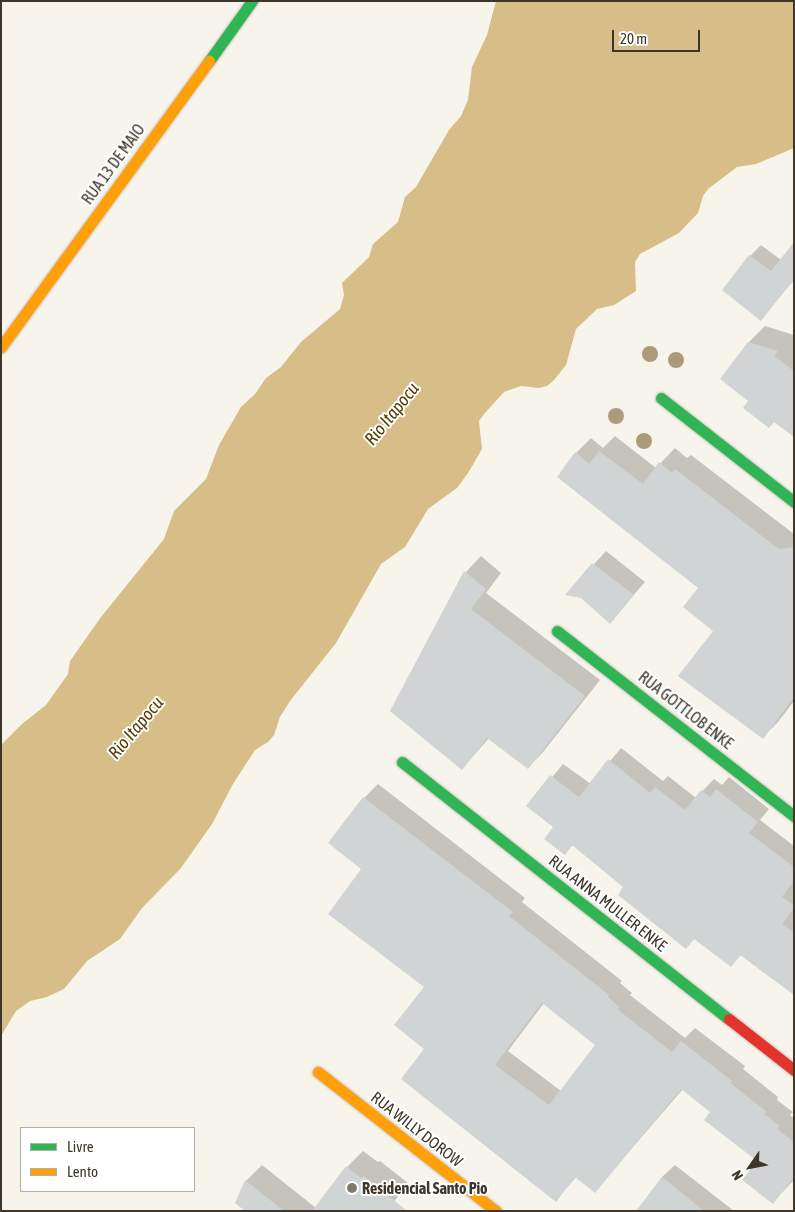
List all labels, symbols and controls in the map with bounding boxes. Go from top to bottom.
scale bar [615,20,702,52]
text: 20 m [620,30,647,47]
street label: RUA 13 DE MAIO [77,120,149,208]
water label: Rio Itapocu [360,378,424,450]
street label: RUA GOTTLOB ENKE [635,667,737,753]
water label: Rio Itapocu [104,693,168,763]
street label: RUA ANNA MULLER ENKE [545,851,671,955]
street label: RUA WILLY DOROW [367,1087,467,1171]
legend [20,1127,195,1192]
text: Livre [67,1138,94,1155]
north arrow [725,1142,775,1192]
text: Lento [67,1163,98,1180]
text: N [728,1167,746,1183]
place label: Residencial Santo Pio [362,1178,488,1198]
marker: Residencial Santo Pio [346,1182,358,1194]

